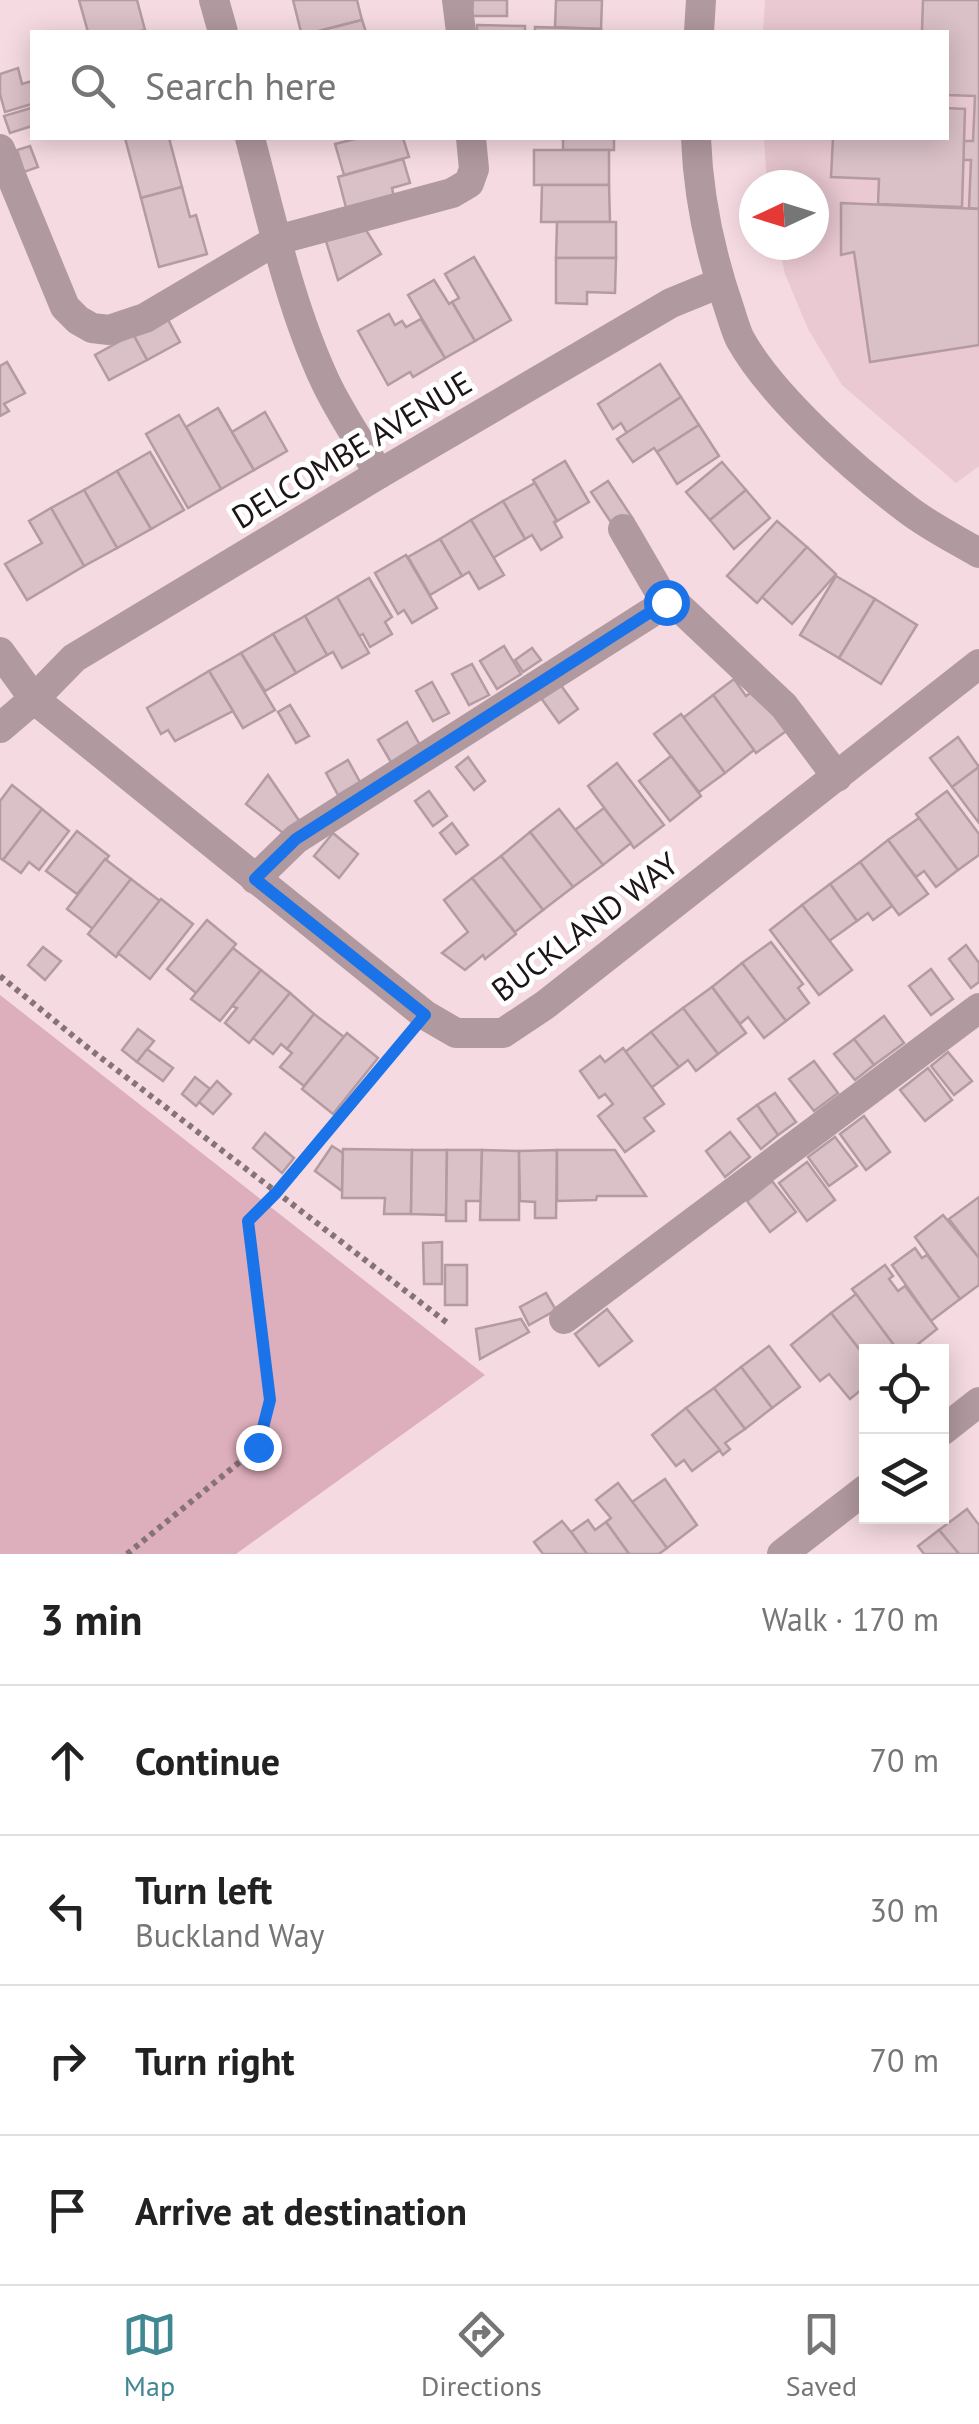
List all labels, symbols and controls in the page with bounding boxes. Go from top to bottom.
search box [30,30,949,140]
icon: search [65,58,120,113]
text: Search here [145,61,337,110]
north arrow [739,170,829,260]
street label: DELCOMBE AVENUE [224,361,479,537]
route start [644,580,690,626]
street label: BUCKLAND WAY [483,842,686,1010]
map controls [859,1344,949,1524]
button: locate [859,1344,949,1434]
route end [236,1425,282,1471]
button: layers [859,1434,949,1524]
text: 3 min [40,1592,142,1647]
text: Walk · 170 m [762,1598,939,1640]
icon: ahead [40,1733,95,1788]
text: Continue [135,1736,280,1785]
text: 70 m [870,1739,939,1781]
text: Turn left [135,1865,272,1914]
icon: left [40,1883,95,1938]
text: 30 m [870,1889,939,1931]
text: Buckland Way [135,1914,325,1956]
icon: right [40,2033,95,2088]
text: Turn right [135,2036,295,2085]
text: 70 m [870,2039,939,2081]
icon: arrive [40,2183,95,2238]
text: Arrive at destination [135,2186,467,2235]
tab: Map [122,2307,177,2404]
tab: Directions [421,2307,542,2404]
tab: Saved [786,2307,857,2404]

